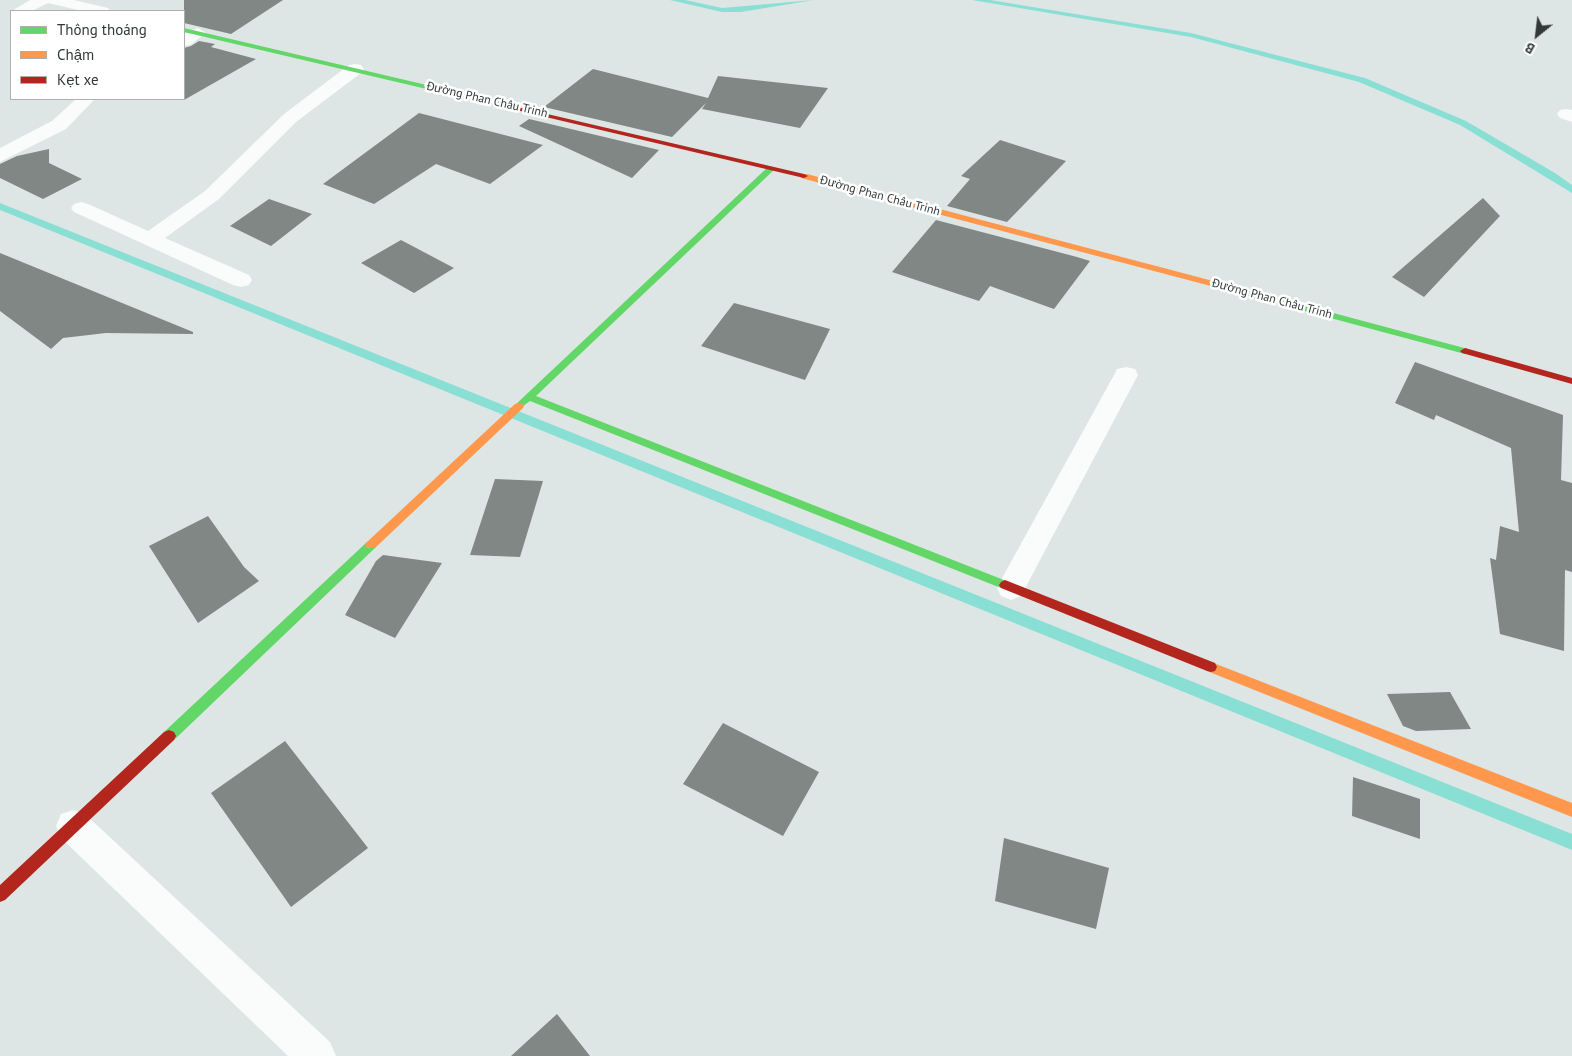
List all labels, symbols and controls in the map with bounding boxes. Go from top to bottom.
legend [10,10,185,100]
north arrow [1512,10,1562,60]
text: Thông thoáng [57,20,147,39]
text: B [1522,38,1538,58]
text: Chậm [57,45,94,64]
text: Kẹt xe [57,70,99,89]
street label: Đường Phan Châu Trinh [425,79,549,121]
street label: Đường Phan Châu Trinh [818,173,942,219]
street label: Đường Phan Châu Trinh [1210,276,1334,322]

